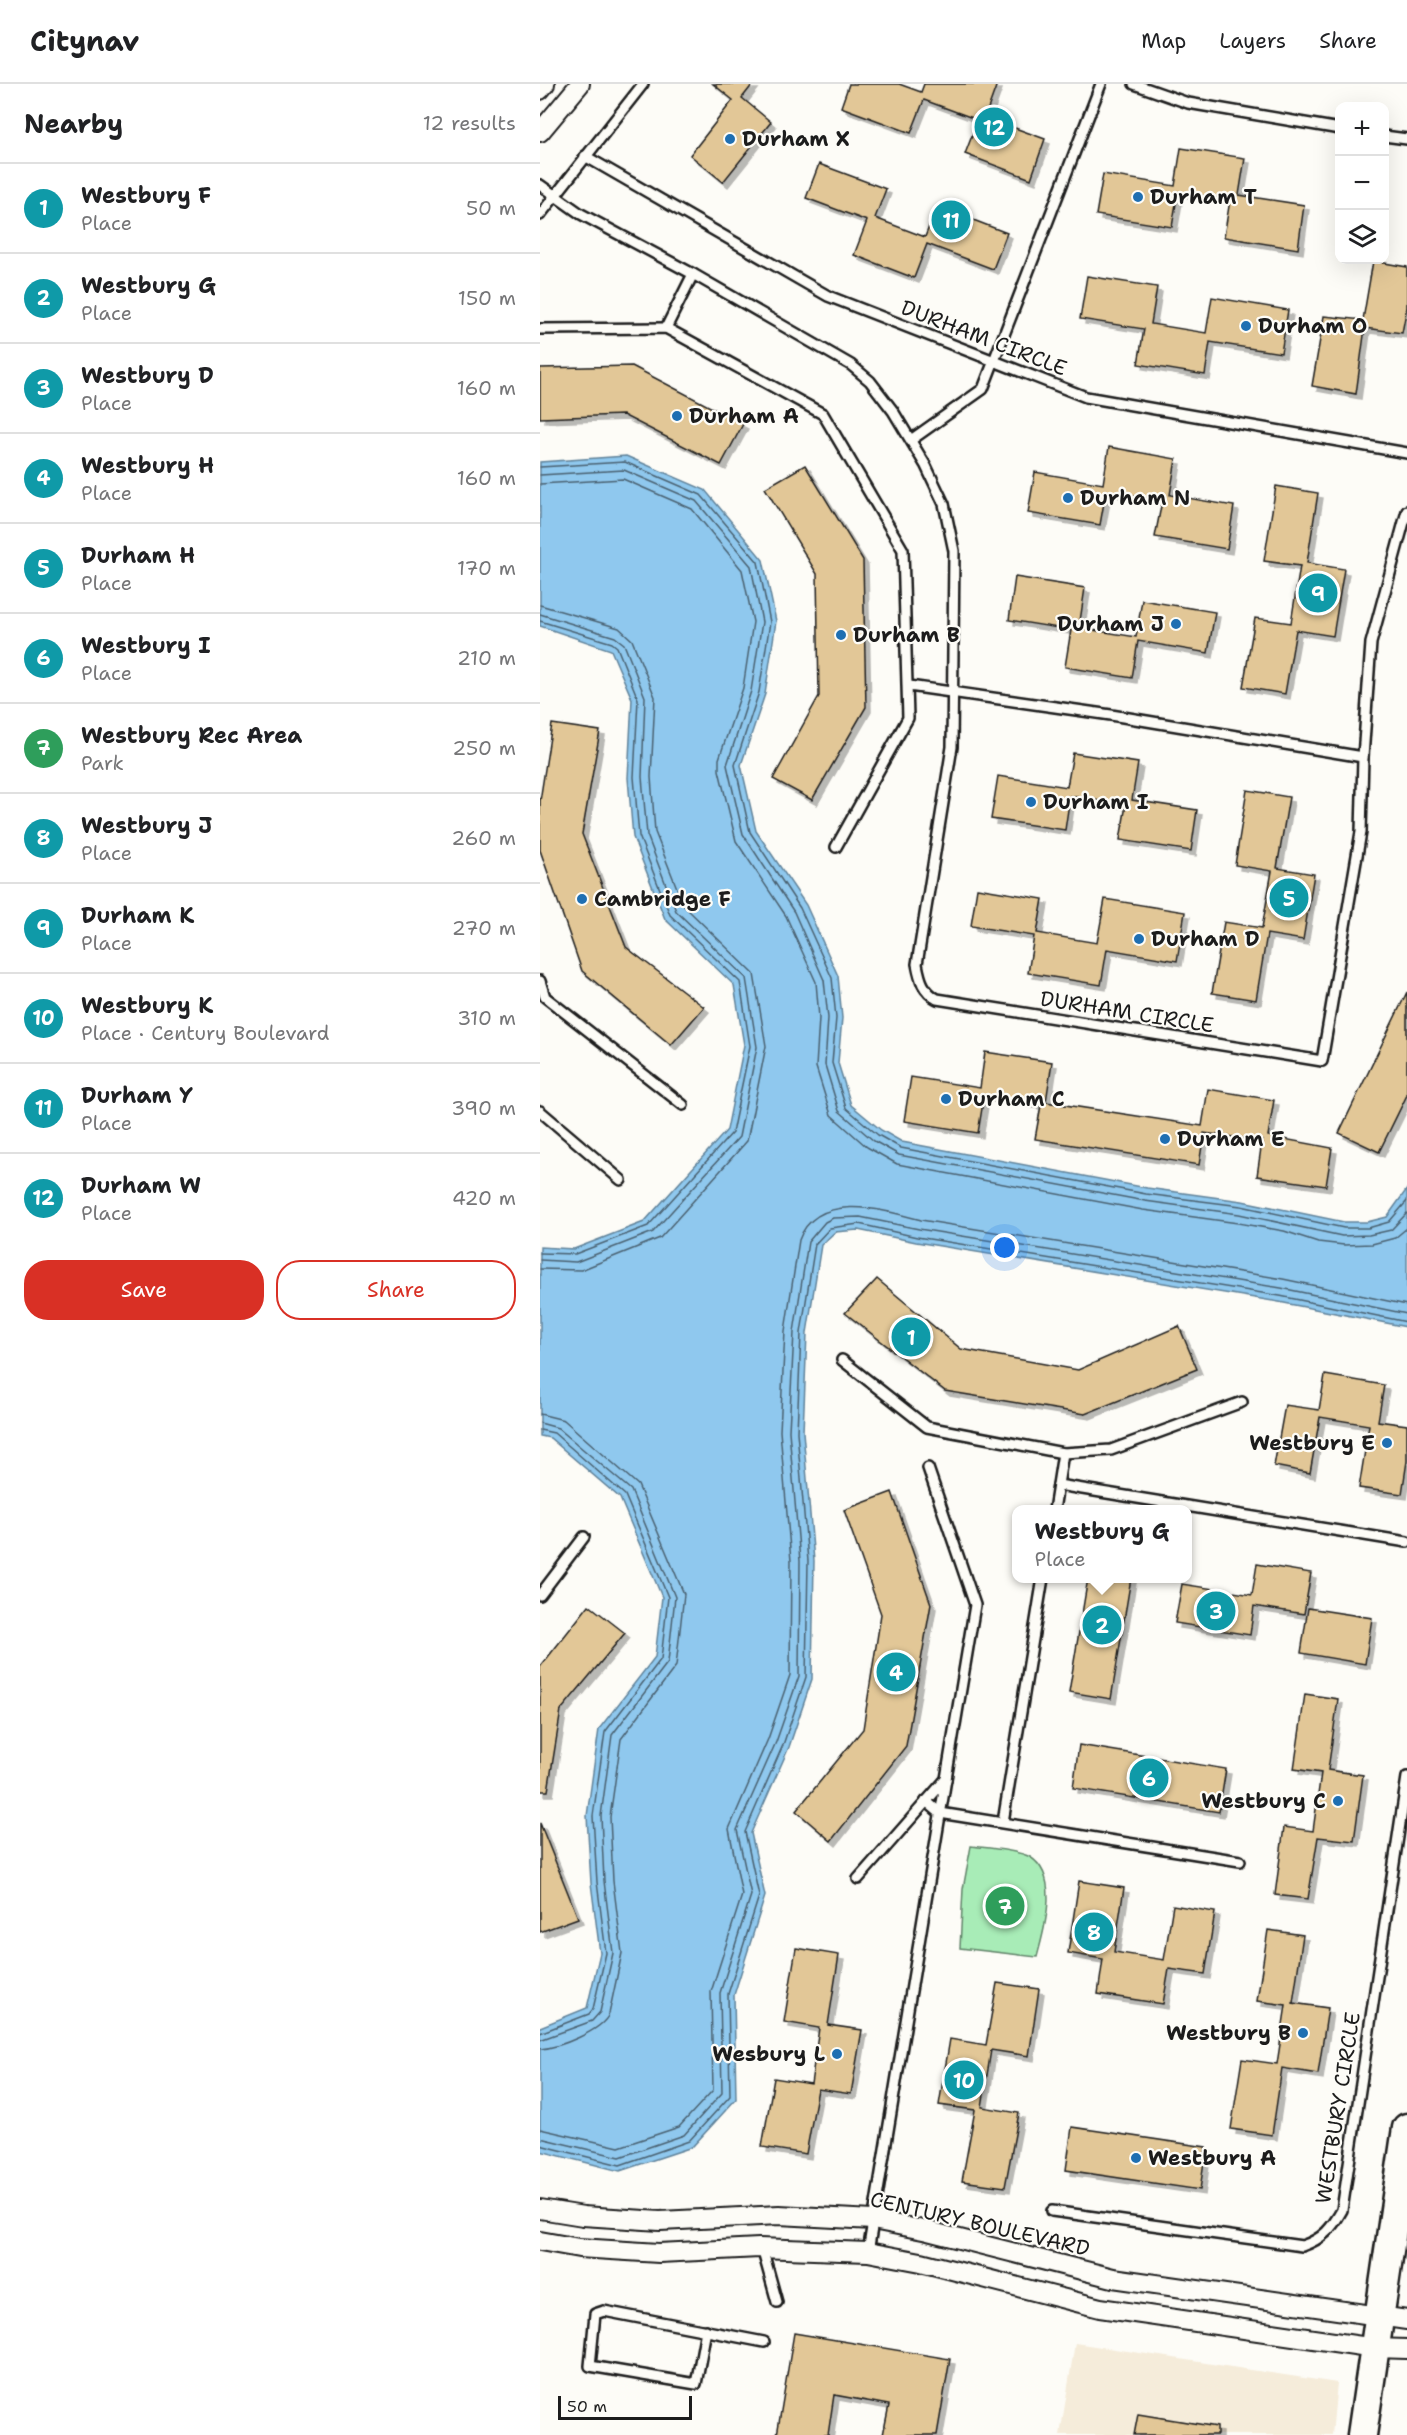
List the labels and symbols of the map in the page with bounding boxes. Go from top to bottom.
pin: 12 [974,104,1014,150]
place label: Durham X [742,125,850,153]
marker: Durham X [723,132,737,146]
place label: Durham T [1150,183,1257,211]
marker: Durham T [1131,190,1145,204]
pin: 11 [932,198,970,242]
street label: DURHAM CIRCLE [897,293,1071,383]
place label: Durham O [1258,312,1367,340]
marker: Durham O [1239,319,1253,333]
place label: Durham A [689,402,799,430]
marker: Durham A [670,409,684,423]
place label: Durham N [1080,484,1190,512]
marker: Durham N [1061,491,1075,505]
pin: 9 [1298,570,1338,616]
place label: Durham J [1057,610,1164,638]
marker: Durham J [1169,617,1183,631]
place label: Durham B [853,621,960,649]
marker: Durham B [834,628,848,642]
place label: Durham I [1043,788,1149,816]
marker: Durham I [1024,795,1038,809]
pin: 5 [1270,876,1308,920]
place label: Cambridge F [594,885,731,913]
marker: Cambridge F [575,892,589,906]
place label: Durham D [1151,925,1260,953]
marker: Durham D [1132,932,1146,946]
street label: DURHAM CIRCLE [1038,984,1216,1040]
place label: Durham C [958,1085,1065,1113]
marker: Durham C [939,1092,953,1106]
place label: Durham E [1177,1125,1285,1153]
marker: Durham E [1158,1132,1172,1146]
your location [990,1233,1019,1262]
pin: 1 [892,1314,931,1360]
place label: Westbury E [1249,1429,1375,1457]
marker: Westbury E [1380,1436,1394,1450]
pin: 3 [1196,1588,1236,1634]
pin: 2 [1082,1602,1122,1648]
pin: 4 [876,1650,916,1694]
pin: 6 [1130,1756,1168,1800]
place label: Westbury C [1201,1787,1326,1815]
marker: Westbury C [1331,1794,1345,1808]
pin: 7 [986,1884,1024,1928]
pin: 8 [1074,1910,1114,1954]
street label: WESTBURY CIRCLE [1309,2010,1367,2206]
place label: Westbury B [1166,2019,1291,2047]
marker: Westbury B [1296,2026,1310,2040]
place label: Wesbury L [712,2040,825,2068]
marker: Wesbury L [830,2047,844,2061]
pin: 10 [944,2058,984,2102]
place label: Westbury A [1148,2144,1276,2172]
marker: Westbury A [1129,2151,1143,2165]
street label: CENTURY BOULEVARD [868,2185,1092,2263]
scale bar [558,2393,692,2420]

